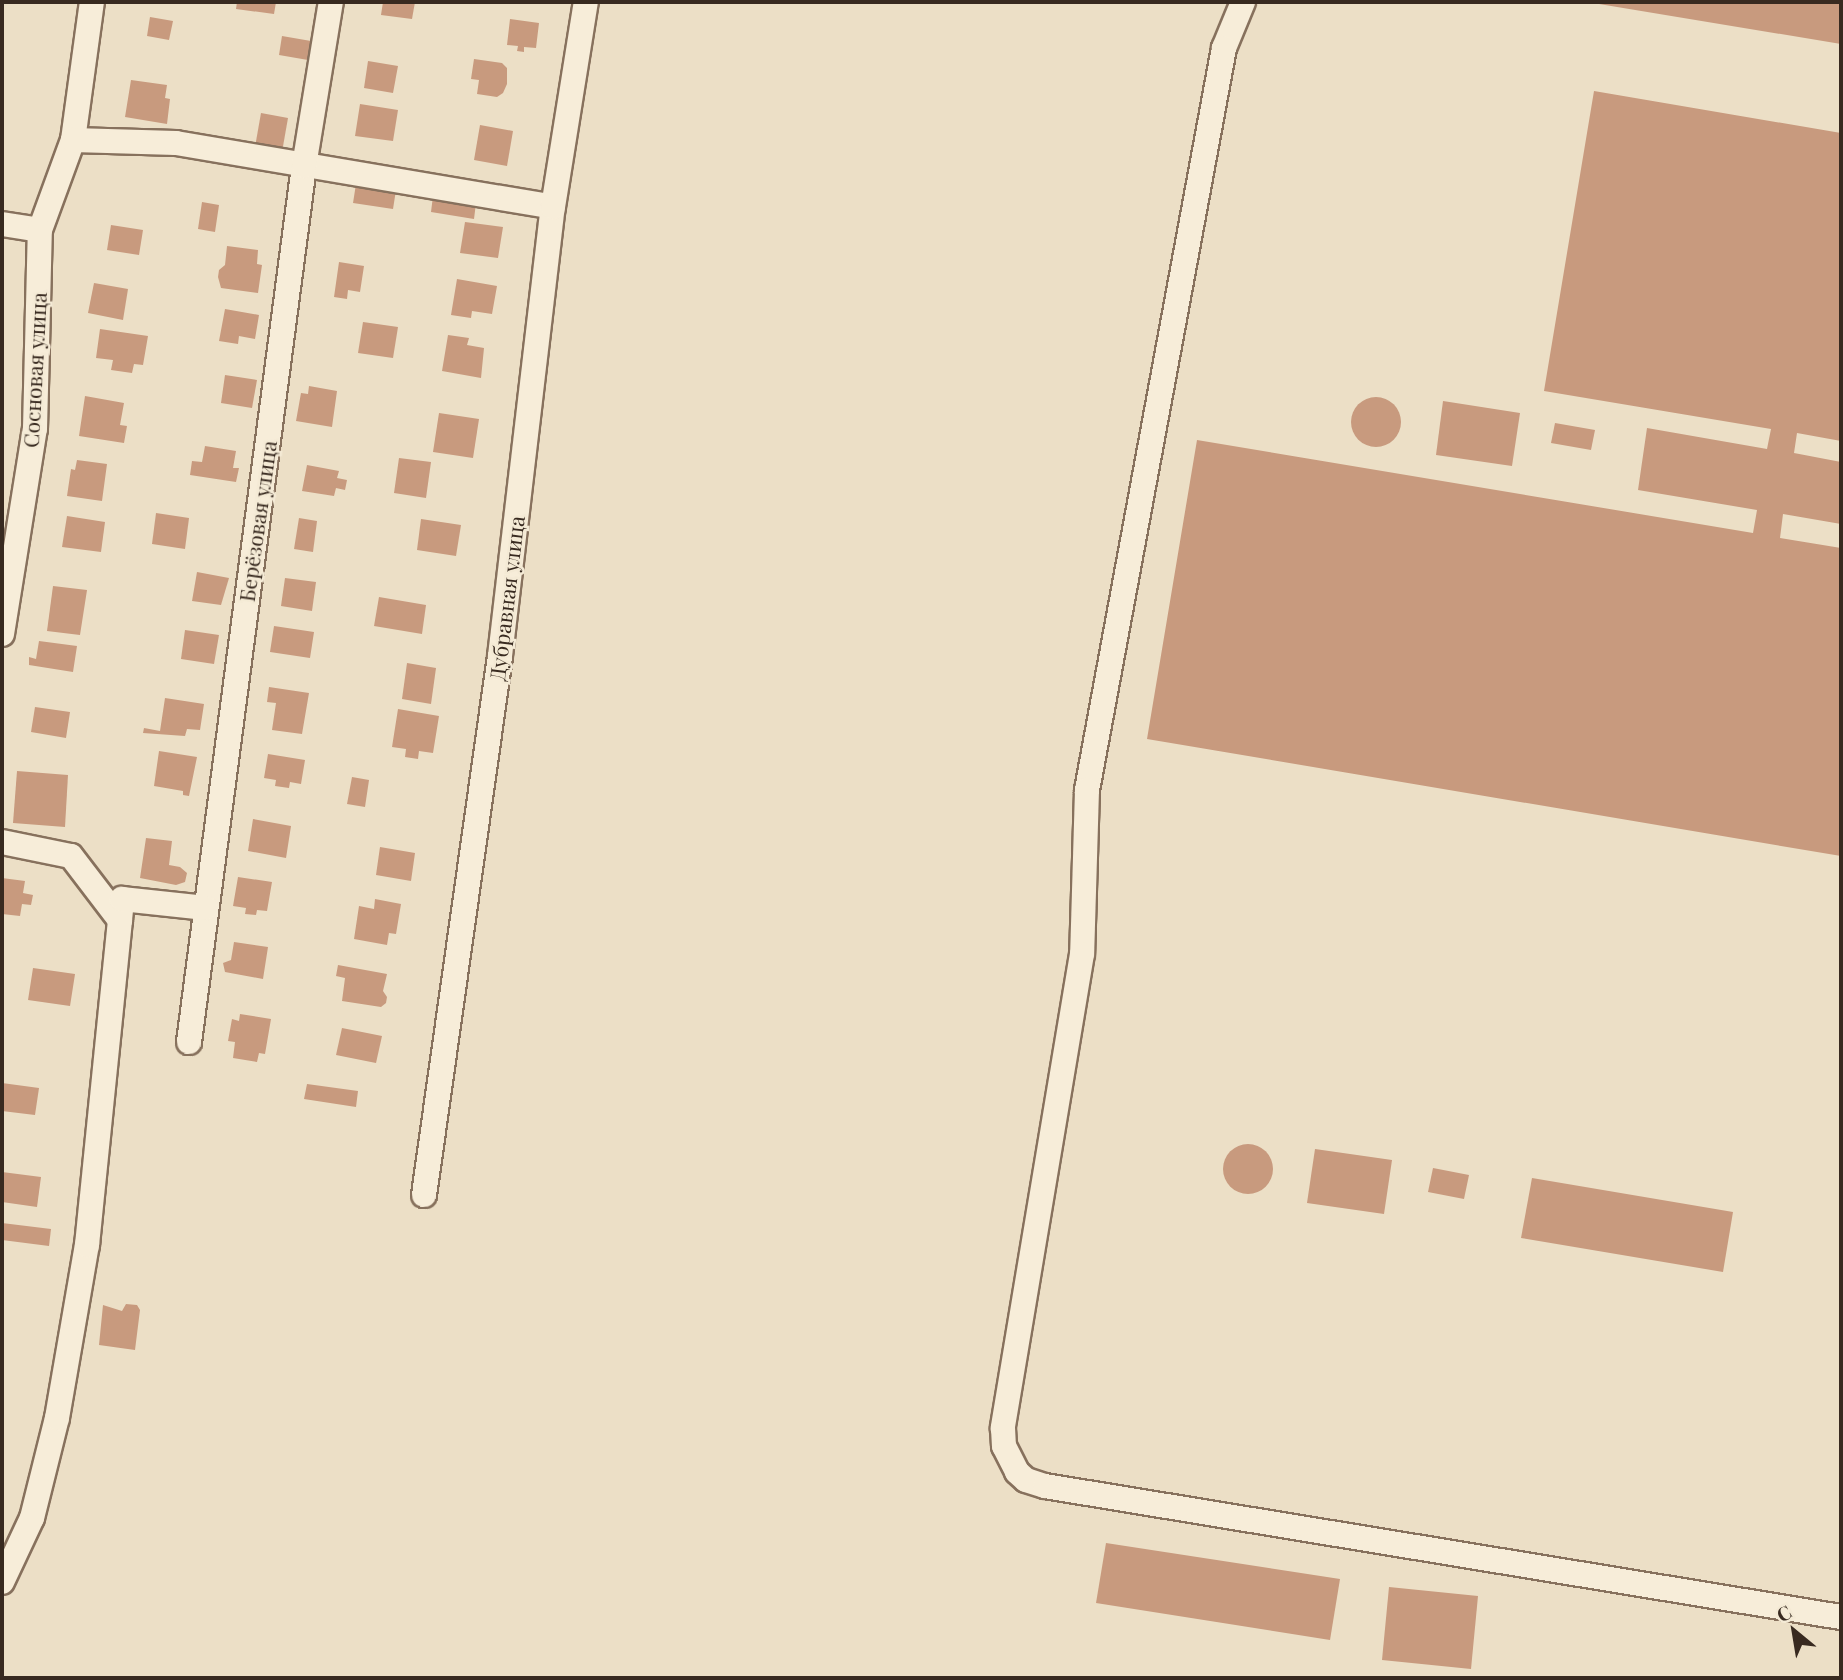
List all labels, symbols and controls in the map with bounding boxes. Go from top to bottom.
street label: Сосновая улица [17,292,51,448]
street label: Берёзовая улица [233,439,281,603]
street label: Дубравная улица [483,514,529,682]
north arrow [1759,1596,1829,1666]
text: С [1771,1598,1796,1627]

